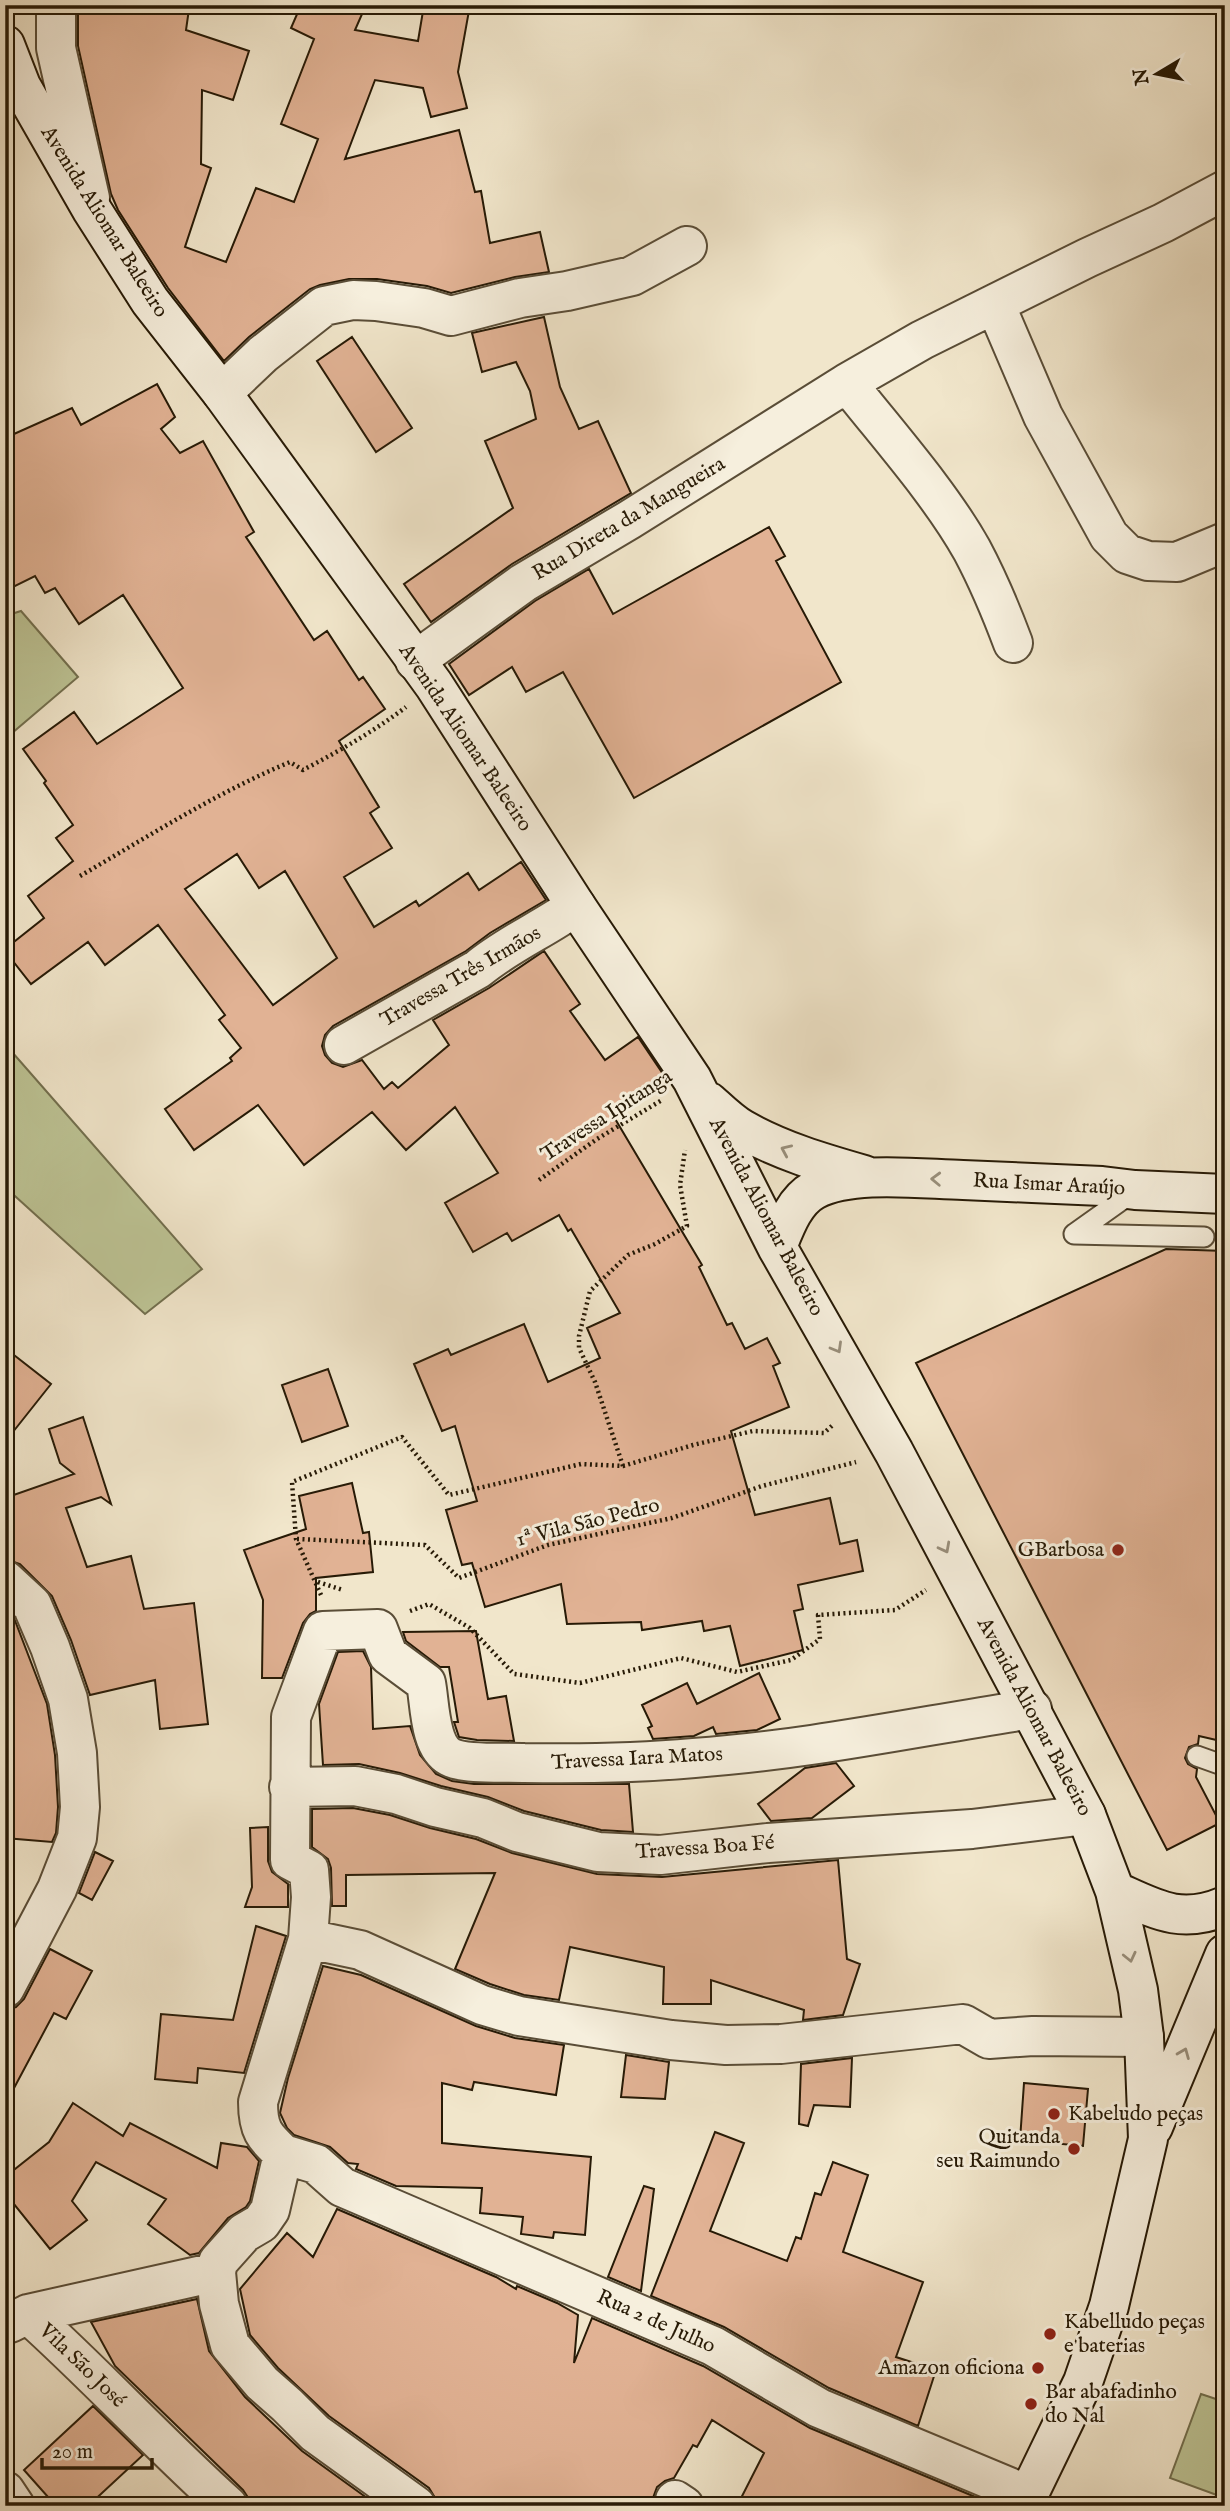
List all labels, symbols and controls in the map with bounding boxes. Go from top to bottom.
north arrow [1122,38,1192,108]
text: N [1129,66,1156,88]
street label: Avenida Aliomar Baleeiro [33,120,174,323]
street label: Rua Direta da Mangueira [528,450,731,587]
street label: Avenida Aliomar Baleeiro [391,638,538,837]
street label: Travessa Três Irmãos [376,920,546,1034]
street label: Travessa Ipitanga [536,1063,679,1169]
street label: Avenida Aliomar Baleeiro [702,1112,830,1321]
one-way arrow [781,1144,793,1158]
street label: Rua Ismar Araújo [972,1168,1126,1202]
one-way arrow [931,1172,942,1187]
one-way arrow [829,1341,842,1354]
street label: 1ª Vila São Pedro [514,1492,662,1554]
place label: GBarbosa [1018,1537,1105,1564]
one-way arrow [937,1541,950,1554]
marker: GBarbosa [1110,1542,1126,1558]
street label: Avenida Aliomar Baleeiro [970,1612,1098,1821]
street label: Travessa Iara Matos [551,1741,723,1777]
street label: Travessa Boa Fé [635,1830,776,1866]
one-way arrow [1122,1951,1136,1963]
one-way arrow [1175,2048,1189,2060]
place label: Kabeludo peças [1068,2101,1203,2128]
marker: Kabeludo peças [1046,2106,1062,2122]
place label: Quitanda seu Raimundo [936,2124,1061,2175]
marker: Quitanda seu Raimundo [1066,2141,1082,2157]
street label: Rua 2 de Julho [592,2284,720,2360]
place label: Kabelludo peças e baterias [1064,2309,1205,2360]
street label: Vila São José [32,2317,132,2414]
marker: Kabelludo peças e baterias [1042,2326,1058,2342]
place label: Amazon oficiona [877,2355,1025,2382]
marker: Amazon oficiona [1030,2360,1046,2376]
place label: Bar abafadinho do Nal [1045,2379,1177,2430]
marker: Bar abafadinho do Nal [1023,2396,1039,2412]
scale bar [42,2427,152,2471]
text: 20 m [52,2439,93,2466]

